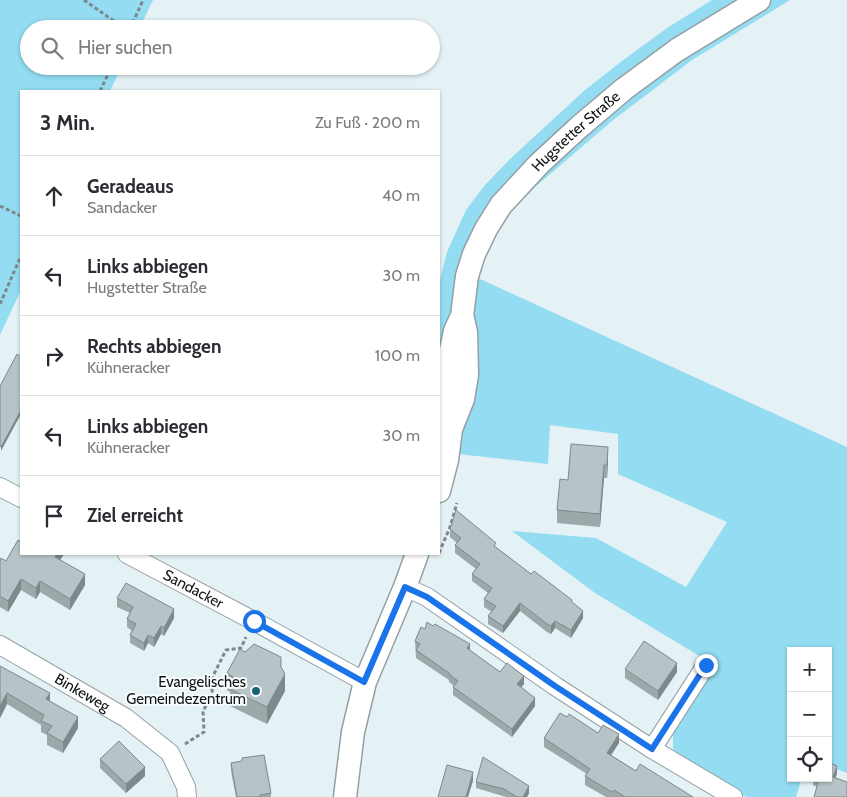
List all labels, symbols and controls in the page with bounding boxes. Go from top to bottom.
search box [20,20,440,75]
icon: search [38,34,66,62]
text: Hier suchen [78,36,172,59]
street label: Hugstetter Straße [528,87,624,175]
text: 3 Min. [40,110,95,135]
text: Zu Fuß · 200 m [315,113,420,132]
text: Geradeaus [87,175,173,198]
icon: ahead [40,182,68,210]
text: 40 m [382,186,420,205]
text: Sandacker [87,198,157,217]
text: Links abbiegen [87,255,208,278]
icon: left [40,262,68,290]
text: 30 m [383,266,420,285]
text: Hugstetter Straße [87,278,207,297]
text: Rechts abbiegen [87,335,221,358]
icon: right [40,342,68,370]
text: 100 m [375,346,420,365]
text: Kühneracker [87,358,170,377]
text: Links abbiegen [87,415,208,438]
icon: left [40,422,68,450]
text: 30 m [383,426,420,445]
text: Kühneracker [87,438,170,457]
icon: arrive [40,502,68,530]
text: Ziel erreicht [87,504,183,527]
street label: Sandacker [160,566,227,612]
route start [243,610,266,633]
map controls [787,647,832,782]
button: + [787,647,832,692]
route end [695,654,718,677]
street label: Binkeweg [52,670,113,716]
place label: Evangelisches Gemeindezentrum [126,673,246,708]
marker: Evangelisches Gemeindezentrum [250,685,262,697]
button: − [787,692,832,737]
button: locate [787,737,832,782]

